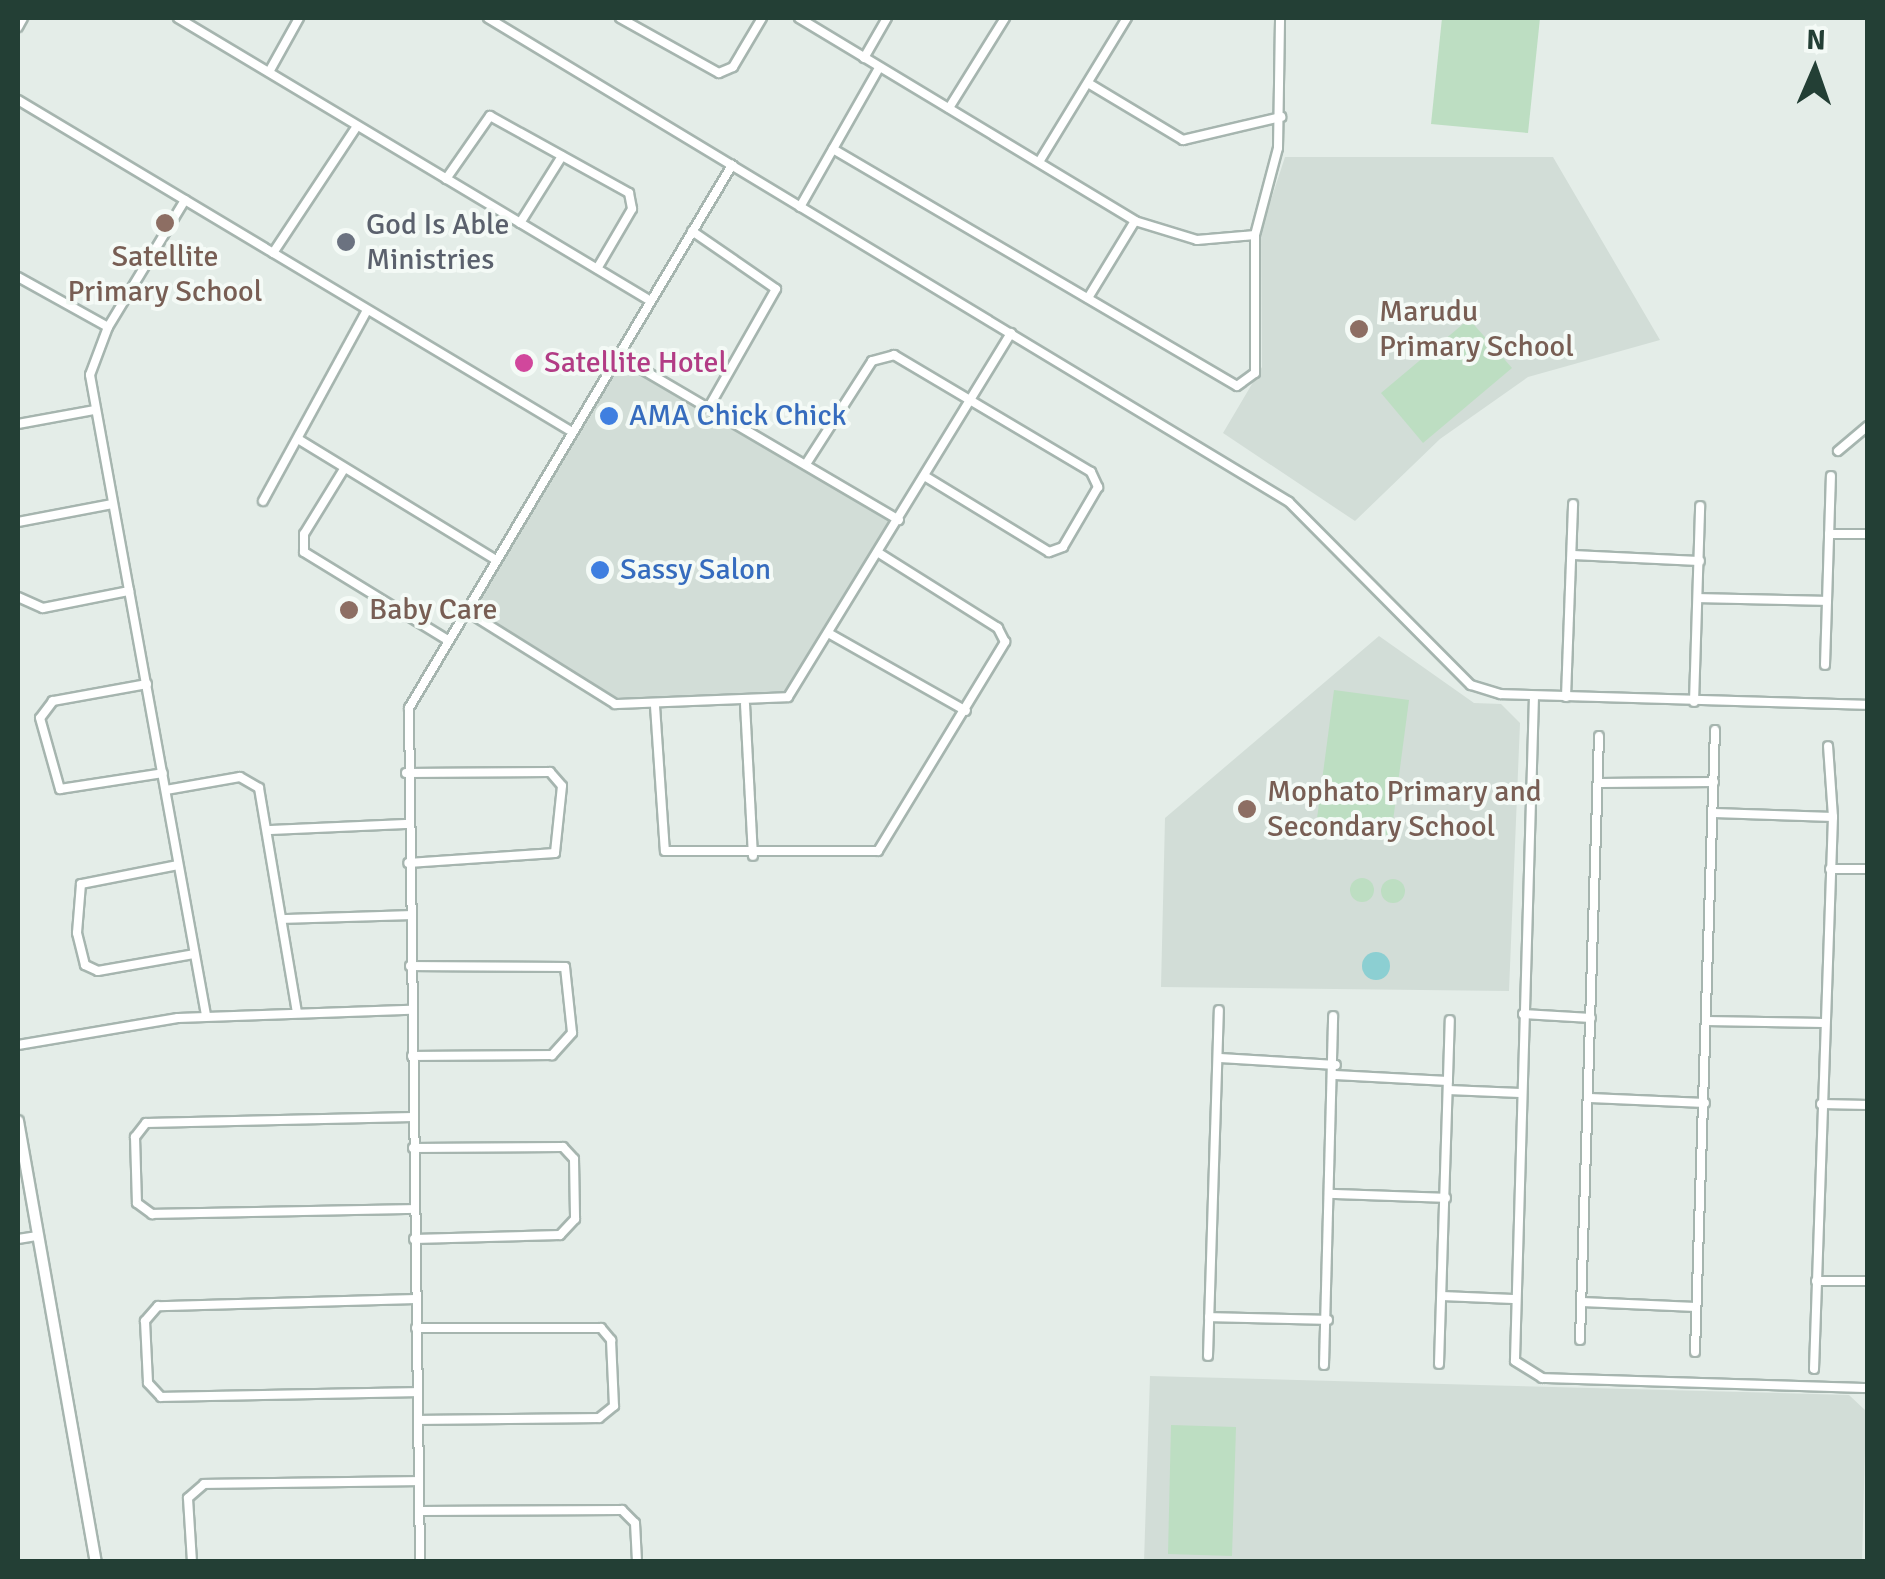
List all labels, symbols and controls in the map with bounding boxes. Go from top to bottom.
north arrow [1765,20,1865,120]
text: N [1806,23,1826,57]
place label: God Is Able Ministries [366,207,510,278]
marker: Satellite Primary School [154,212,176,234]
marker: God Is Able Ministries [335,231,357,253]
place label: Satellite Primary School [68,239,262,310]
place label: Marudu Primary School [1379,294,1574,364]
marker: Marudu Primary School [1348,318,1370,340]
place label: Satellite Hotel [544,345,727,381]
marker: Satellite Hotel [513,352,535,374]
place label: AMA Chick Chick [629,398,847,434]
marker: AMA Chick Chick [598,405,620,427]
place label: Sassy Salon [620,552,771,588]
marker: Sassy Salon [589,559,611,581]
place label: Baby Care [369,592,497,628]
marker: Baby Care [338,599,360,621]
place label: Mophato Primary and Secondary School [1267,774,1542,844]
marker: Mophato Primary and Secondary School [1236,798,1258,820]

